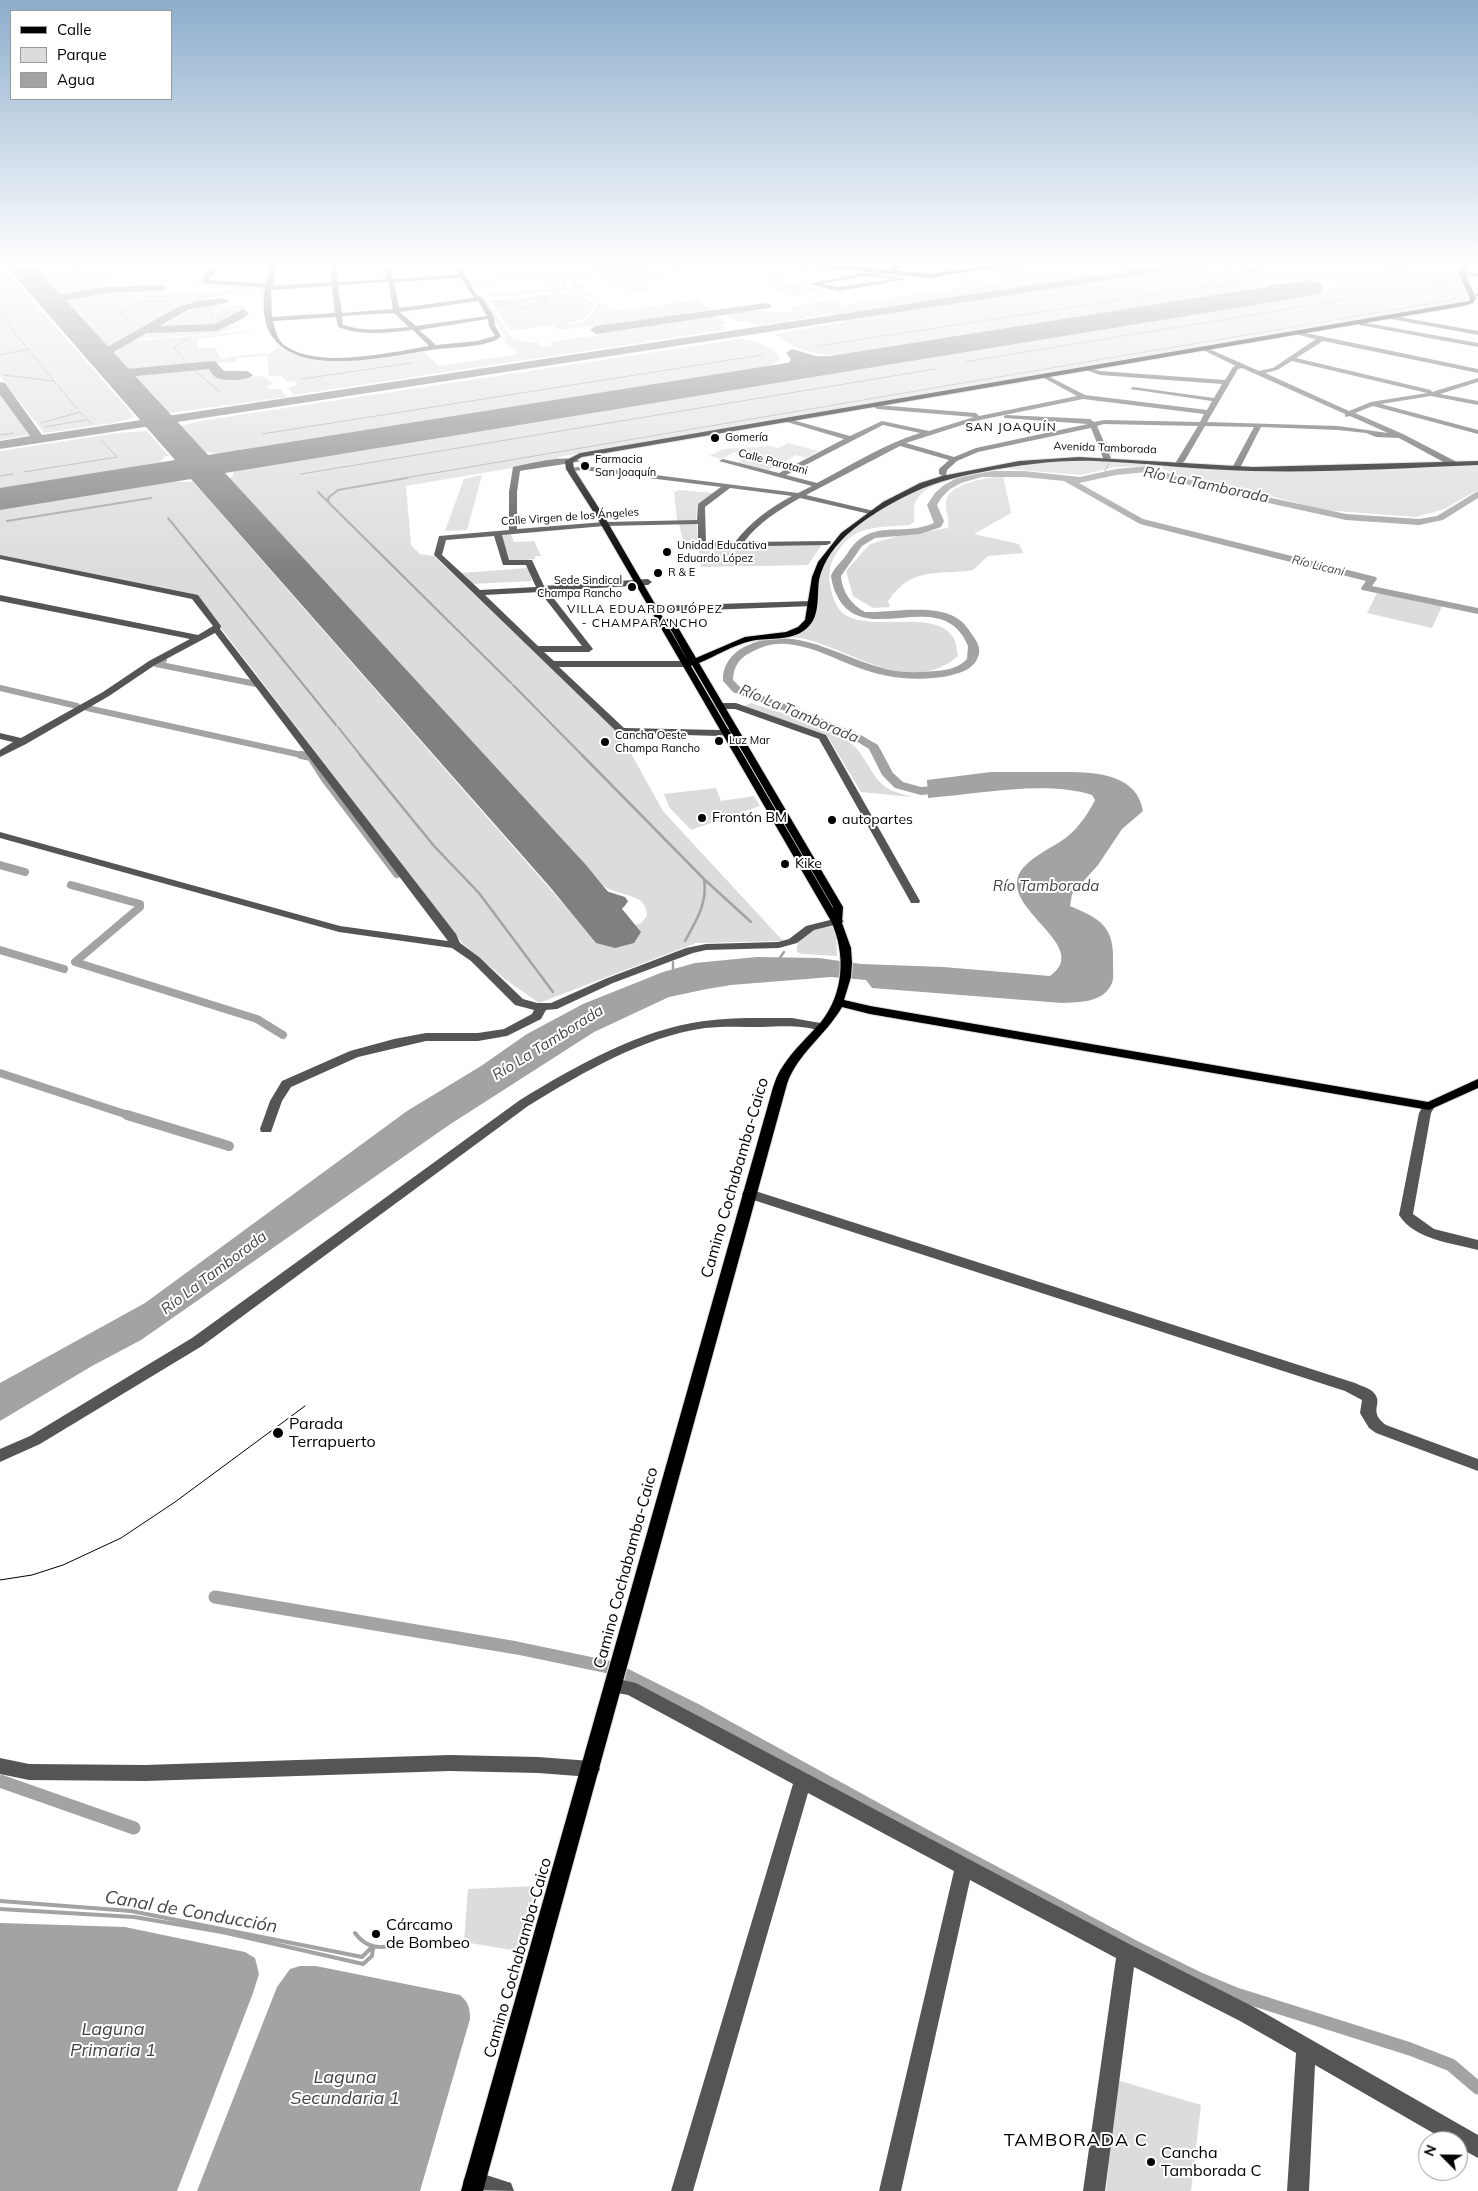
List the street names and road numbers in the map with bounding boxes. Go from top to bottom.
street label: Avenida Tamborada [1053,440,1157,456]
street label: Calle Parotani [737,446,809,478]
street label: Calle Virgen de los Ángeles [501,506,639,528]
street label: Camino Cochabamba-Caico [697,1076,773,1280]
street label: Camino Cochabamba-Caico [590,1465,662,1671]
street label: Camino Cochabamba-Caico [480,1856,556,2060]

